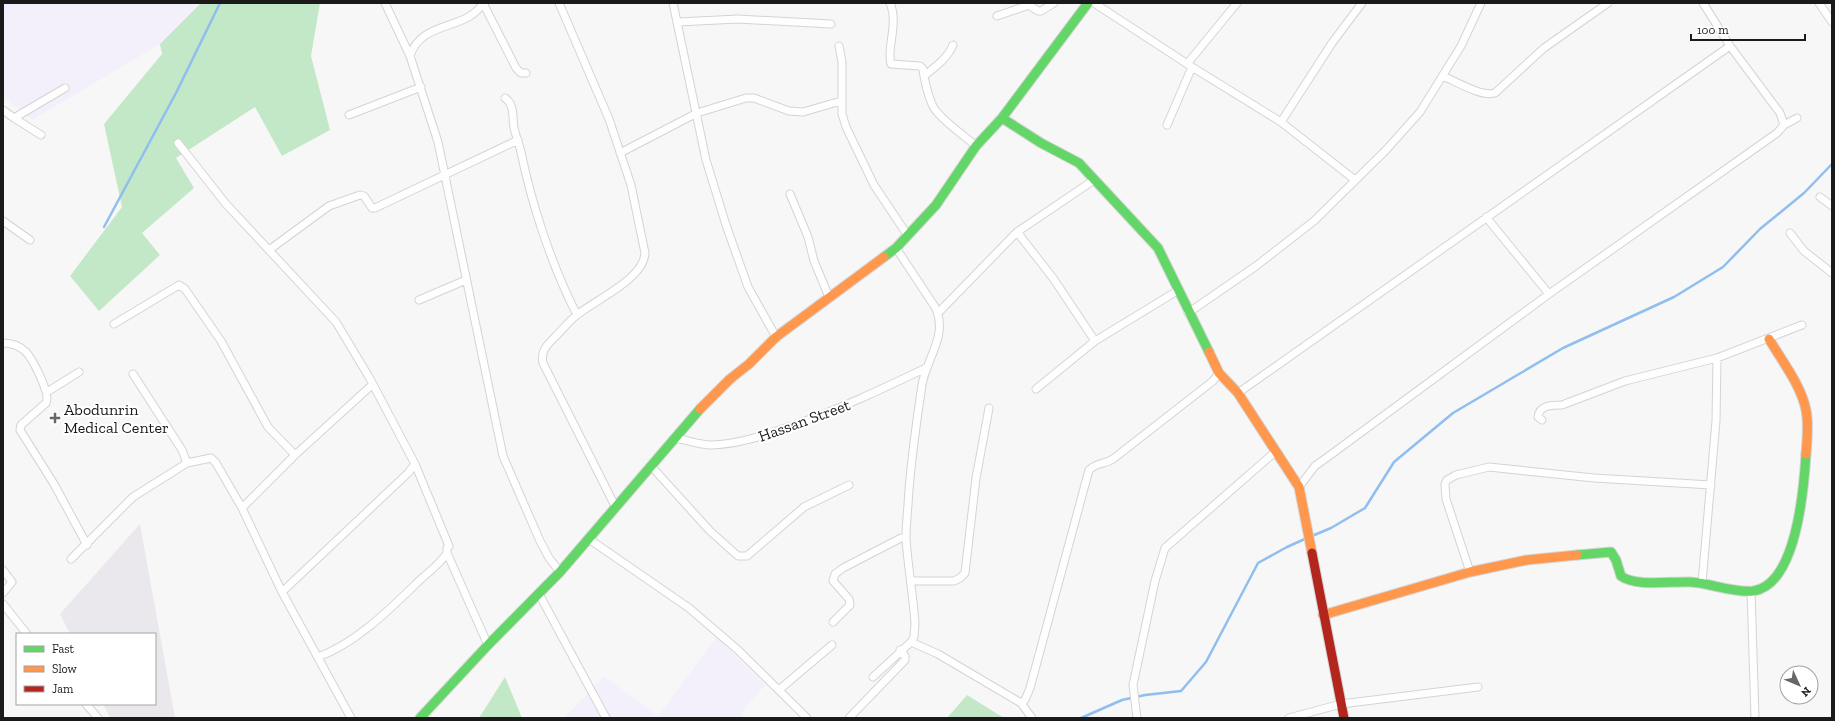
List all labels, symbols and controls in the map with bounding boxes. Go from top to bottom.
scale bar [1691,16,1805,42]
text: 100 m [1697,23,1729,37]
street label: Hassan Street [756,395,853,446]
place label: Abodunrin Medical Center [64,400,169,437]
marker: Abodunrin Medical Center [49,412,61,424]
legend [16,633,156,705]
text: Fast [52,642,75,656]
text: Slow [52,662,78,676]
north arrow [1779,665,1819,705]
text: Jam [52,682,74,696]
text: N [1798,684,1813,700]

